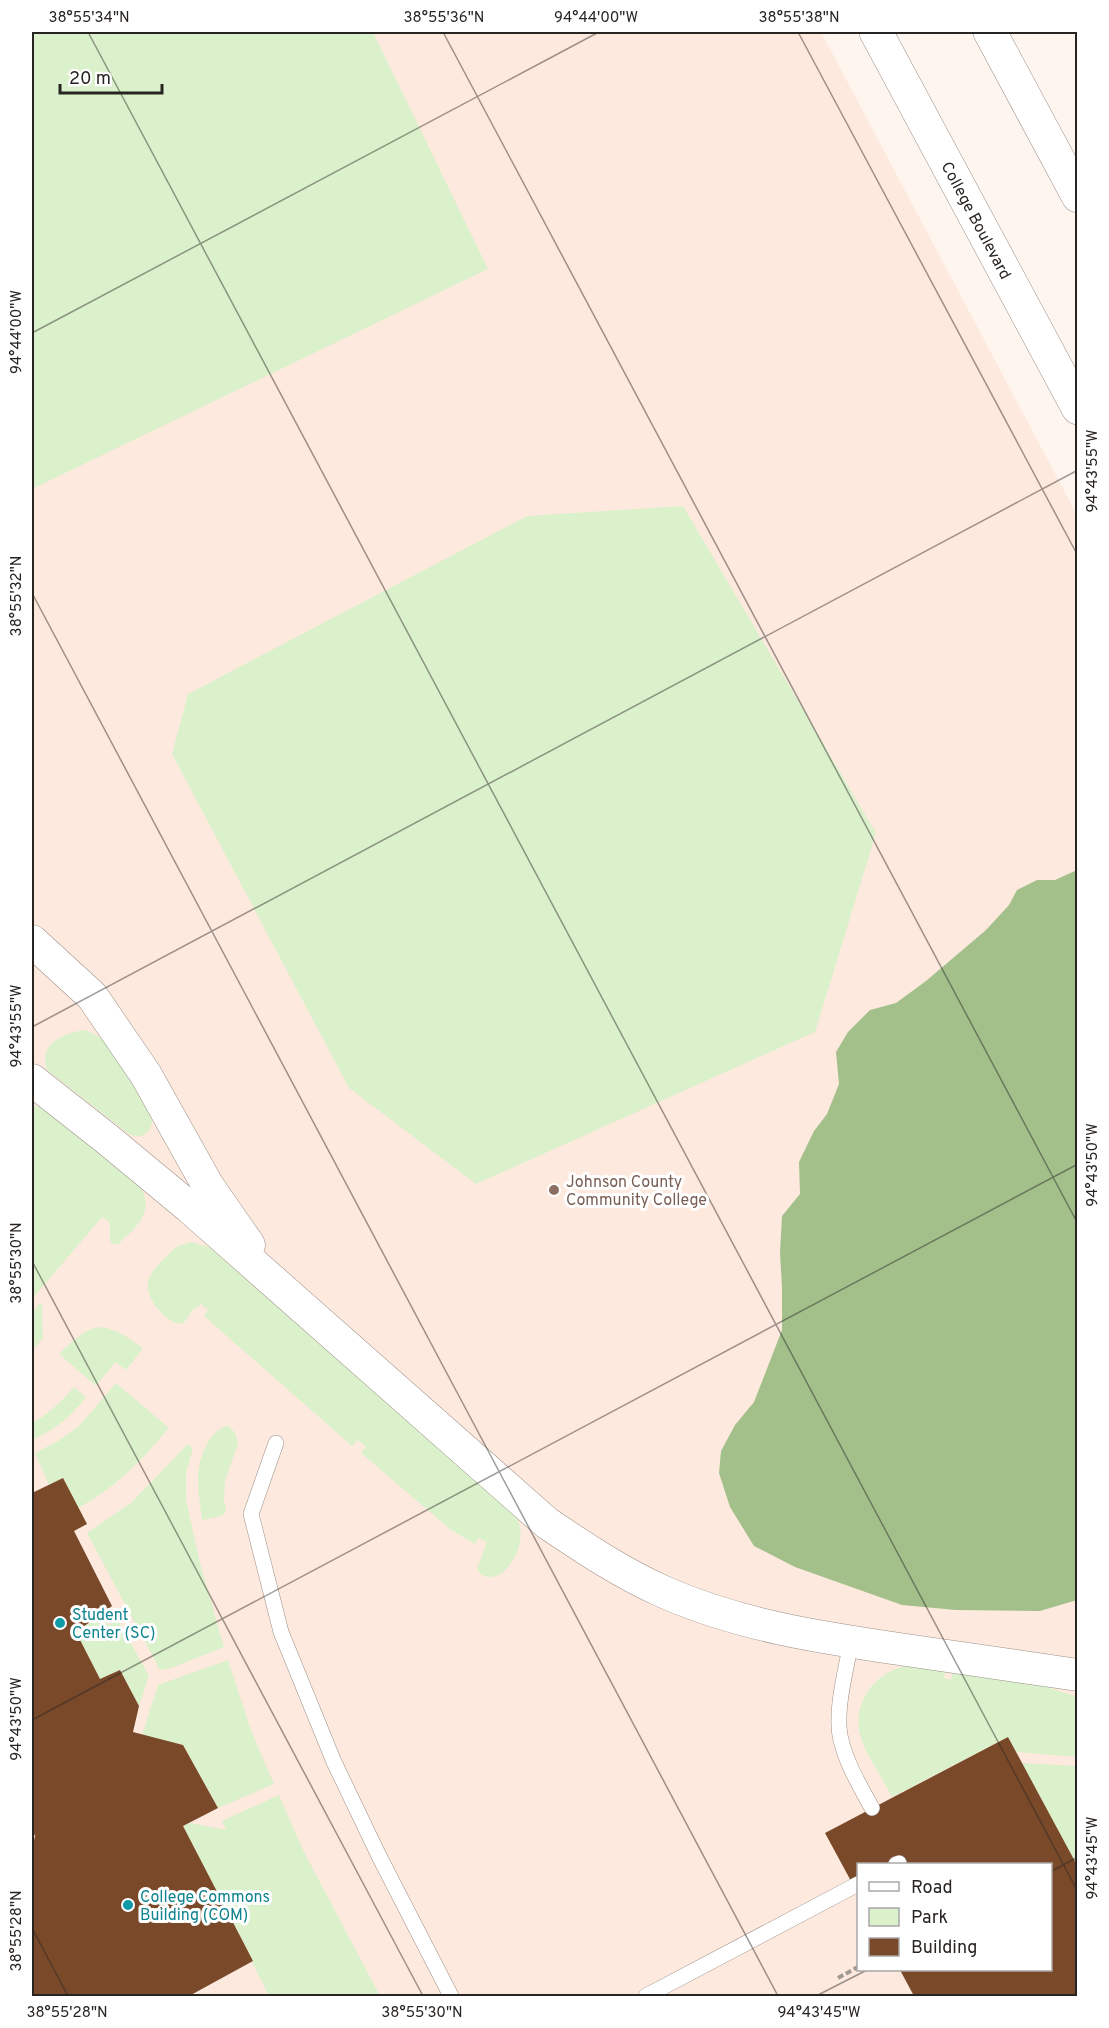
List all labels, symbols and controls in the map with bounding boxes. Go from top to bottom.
text: 38°55'34"N [48,9,130,28]
text: 38°55'36"N [404,9,484,28]
text: 94°44'00"W [554,9,638,28]
text: 38°55'38"N [758,9,840,28]
scale bar [60,57,162,95]
text: 20 m [69,68,111,91]
street label: College Boulevard [936,159,1015,283]
text: 94°44'00"W [8,290,27,374]
text: 94°43'55"W [1084,429,1103,513]
text: 38°55'32"N [8,556,27,636]
text: 94°43'55"W [8,984,27,1068]
text: 94°43'50"W [1084,1123,1103,1207]
place label: Johnson County Community College [566,1173,707,1211]
marker: Johnson County Community College [547,1183,561,1197]
text: 38°55'30"N [8,1222,27,1304]
place label: Student Center (SC) [72,1606,156,1644]
marker: Student Center (SC) [53,1616,67,1630]
text: 94°43'50"W [8,1677,27,1761]
text: 94°43'45"W [1084,1816,1103,1900]
legend [857,1863,1052,1971]
text: Road [911,1877,953,1900]
place label: College Commons Building (COM) [140,1888,270,1926]
text: 38°55'28"N [8,1890,27,1972]
marker: College Commons Building (COM) [121,1898,135,1912]
text: Park [911,1907,948,1930]
text: Building [911,1937,977,1960]
text: 38°55'28"N [26,2004,108,2023]
text: 38°55'30"N [381,2004,463,2023]
text: 94°43'45"W [777,2004,861,2023]

